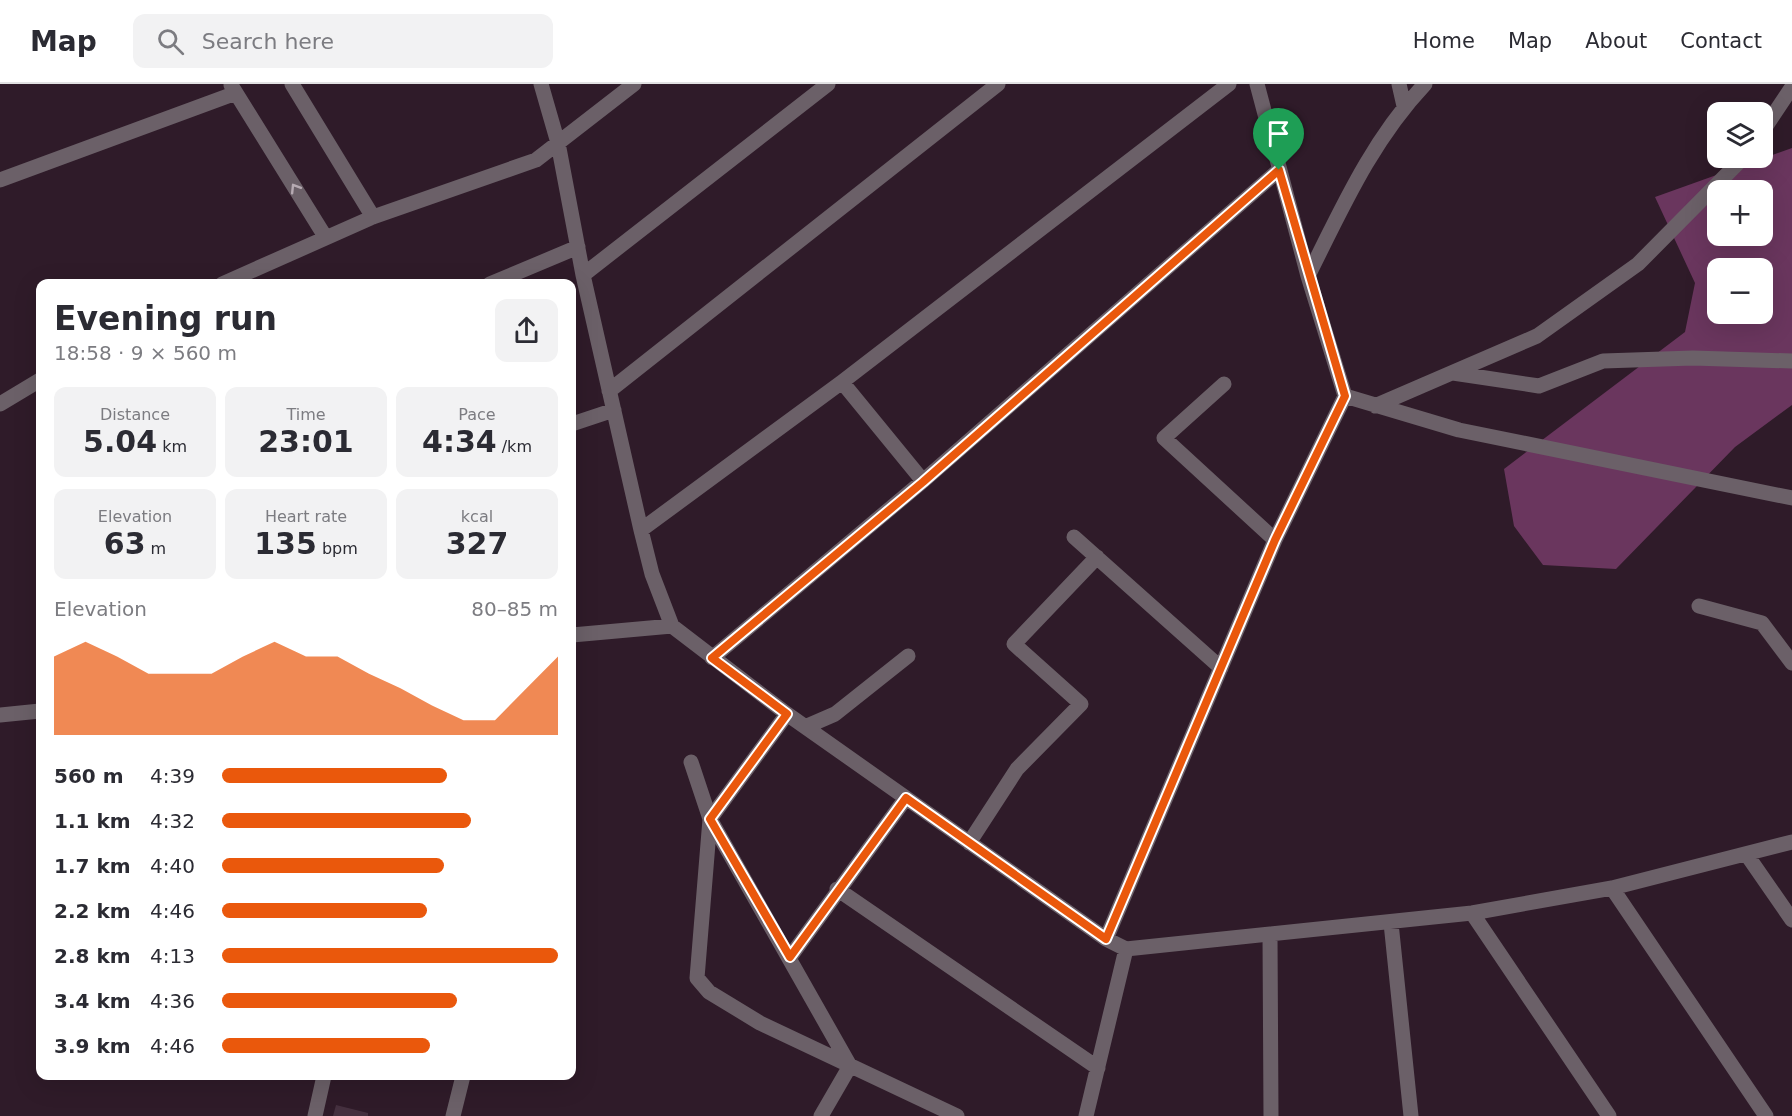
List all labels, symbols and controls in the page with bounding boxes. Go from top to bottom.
search box [133,14,553,68]
text: Map [30,25,97,58]
icon: search [154,25,187,58]
text: Search here [202,29,334,54]
text: Home [1413,29,1475,53]
text: Map [1508,29,1552,53]
text: About [1585,29,1647,53]
text: Contact [1680,29,1762,53]
map controls [1707,102,1773,324]
button: layers [1707,102,1773,168]
pin [1253,108,1304,170]
icon: arrive [1262,117,1295,150]
button: + [1707,180,1773,246]
one-way arrow [291,184,303,194]
button: − [1707,258,1773,324]
text: Evening run [54,299,277,338]
button: share [495,299,558,362]
text: 18:58 · 9 × 560 m [54,341,237,365]
text: Distance [100,405,170,424]
text: Time [286,405,326,424]
text: Pace [458,405,496,424]
text: 5.04 [83,424,157,459]
text: 23:01 [258,424,354,459]
text: 4:34 [422,424,497,459]
text: km [157,437,187,456]
text: /km [497,437,532,456]
text: Elevation [98,507,172,526]
text: Heart rate [265,507,347,526]
text: kcal [461,507,493,526]
text: 63 [104,526,146,561]
text: 135 [254,526,317,561]
text: 327 [446,526,508,561]
text: m [146,539,166,558]
text: bpm [317,539,358,558]
text: Elevation [54,597,147,621]
text: 80–85 m [471,597,558,621]
text: 560 m [54,764,124,788]
text: 4:39 [150,764,195,788]
text: 1.1 km [54,809,131,833]
text: 4:32 [150,809,195,833]
text: 1.7 km [54,854,131,878]
text: 4:40 [150,854,195,878]
text: 2.2 km [54,899,131,923]
text: 4:46 [150,899,195,923]
text: 2.8 km [54,944,131,968]
text: 4:13 [150,944,195,968]
text: 3.4 km [54,989,131,1013]
text: 4:36 [150,989,195,1013]
text: 3.9 km [54,1034,131,1058]
text: 4:46 [150,1034,195,1058]

